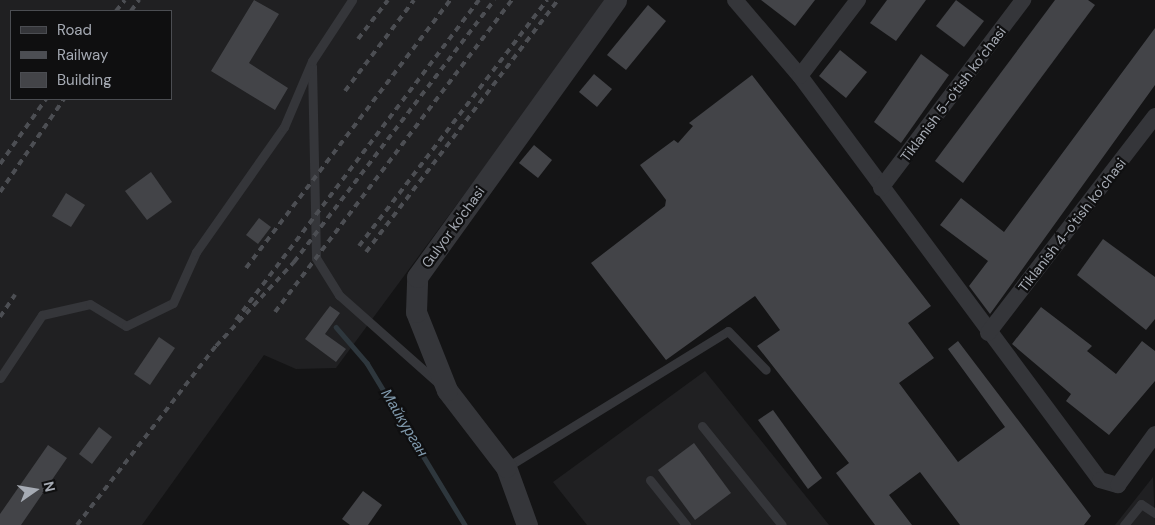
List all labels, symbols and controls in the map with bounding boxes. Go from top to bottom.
legend [10,10,172,100]
text: Road [57,20,92,40]
street label: Tiklanish 5-o'tish ko‘chasi [897,23,1009,165]
text: Railway [57,45,108,65]
text: Building [57,70,112,90]
street label: Tiklanish 4-o'tish ko‘chasi [1015,155,1129,295]
street label: Gulyor ko'chasi [418,183,488,271]
water label: Майкурган [377,386,431,460]
north arrow [10,465,60,515]
text: N [40,480,60,494]

